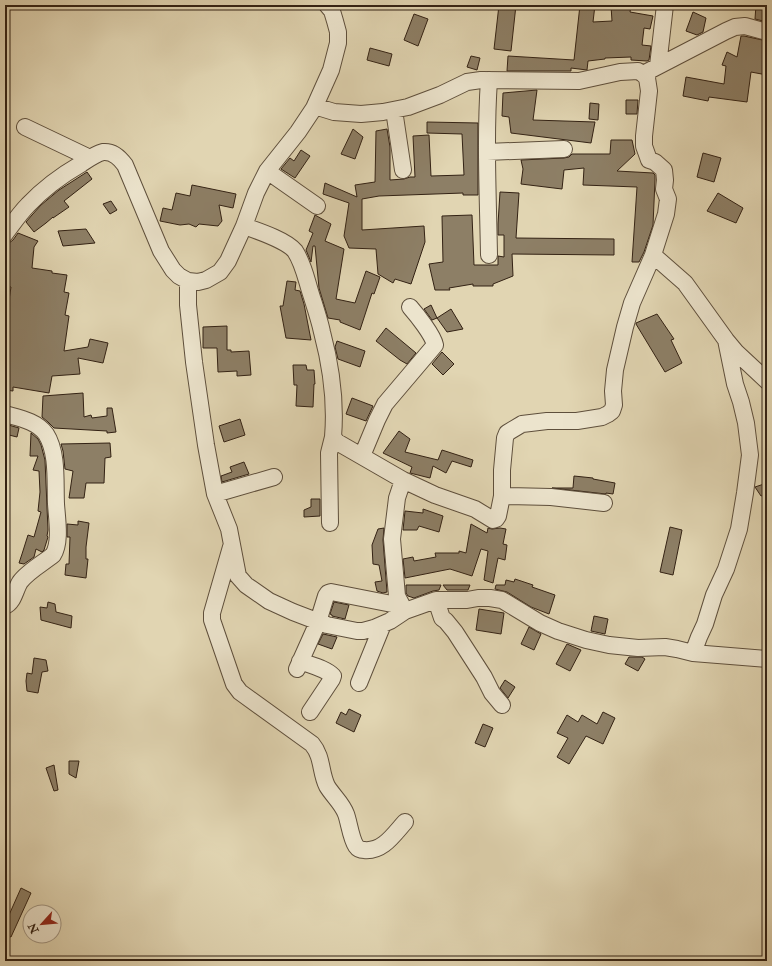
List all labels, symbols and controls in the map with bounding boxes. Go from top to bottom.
north arrow [22,904,62,944]
text: N [25,920,42,937]

